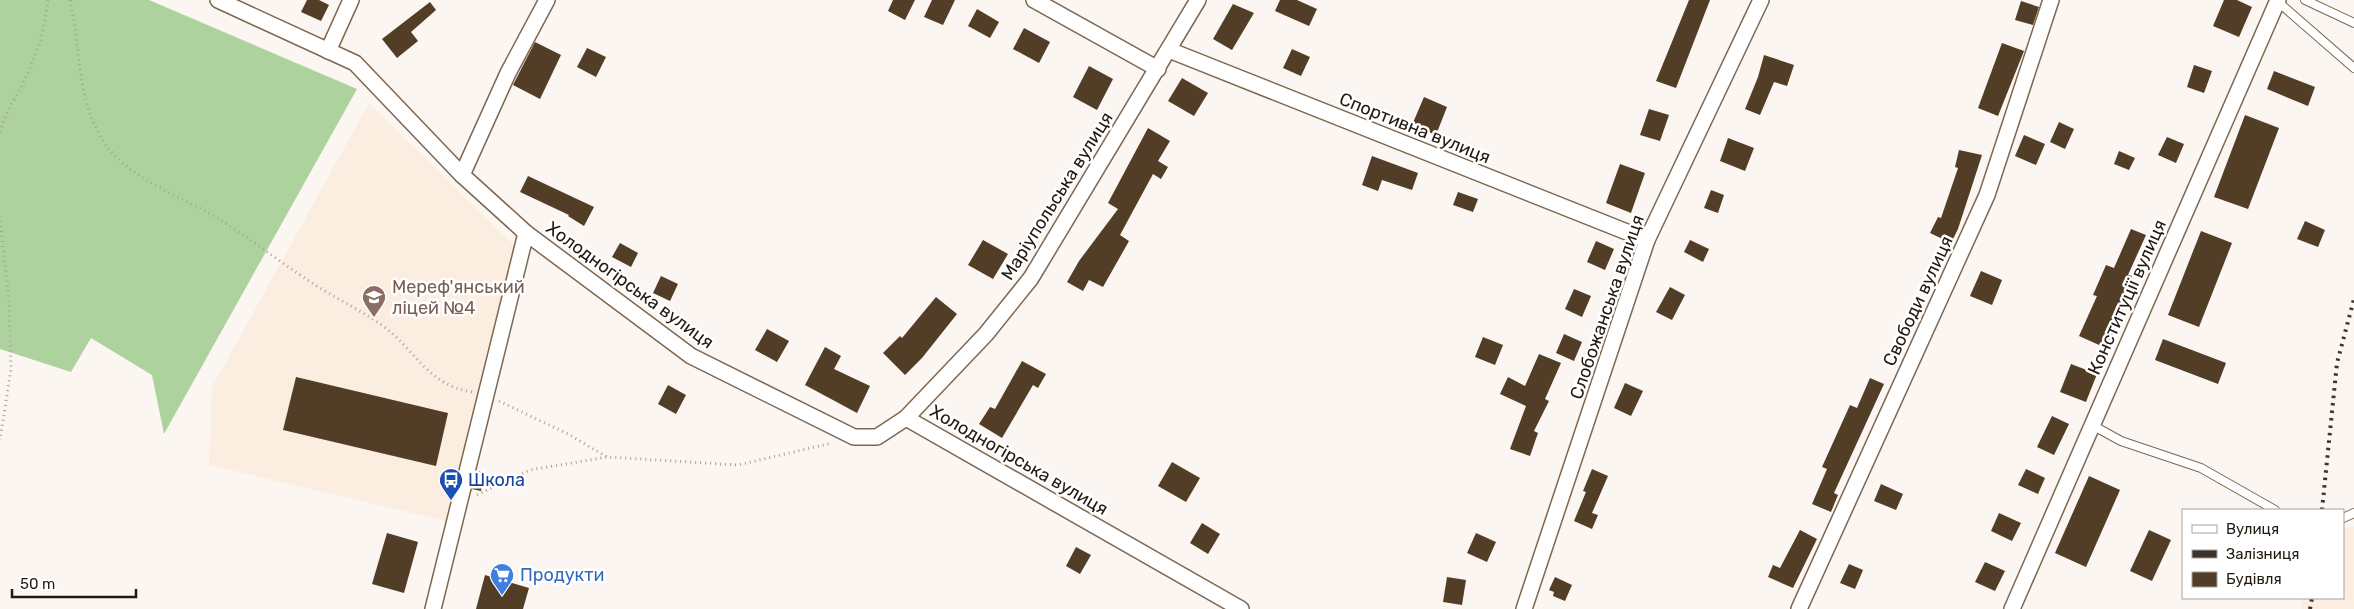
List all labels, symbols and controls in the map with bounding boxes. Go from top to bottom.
street label: Спортивна вулиця [1336,88,1494,168]
street label: Маріупольська вулиця [996,108,1118,284]
street label: Слобожанська вулиця [1565,212,1649,402]
street label: Конституції вулиця [2083,216,2171,378]
street label: Холодногірська вулиця [542,217,718,353]
street label: Свободи вулиця [1878,232,1958,370]
place label: Мереф'янський ліцей №4 [392,276,525,319]
school or university icon: Мереф'янський ліцей №4 [361,284,387,318]
street label: Холодногірська вулиця [926,400,1112,520]
bus stop icon: Школа [438,467,464,501]
place label: Школа [468,469,525,491]
legend [2182,509,2344,599]
text: Вулиця [2226,520,2279,538]
text: Залізниця [2226,545,2299,563]
supermarket icon: Продукти [489,562,515,596]
place label: Продукти [520,564,604,586]
scale bar [12,566,136,598]
text: Будівля [2226,570,2282,588]
text: 50 m [20,575,55,593]

